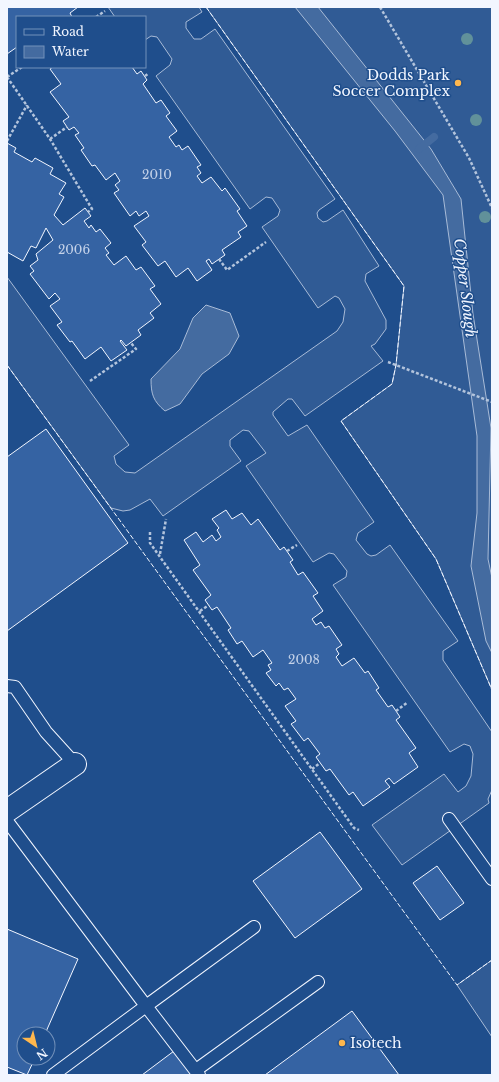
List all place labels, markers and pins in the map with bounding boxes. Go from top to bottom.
place label: Dodds Park Soccer Complex [333,66,450,100]
marker: Dodds Park Soccer Complex [453,78,463,88]
place label: Isotech [350,1034,402,1052]
marker: Isotech [337,1038,347,1048]

